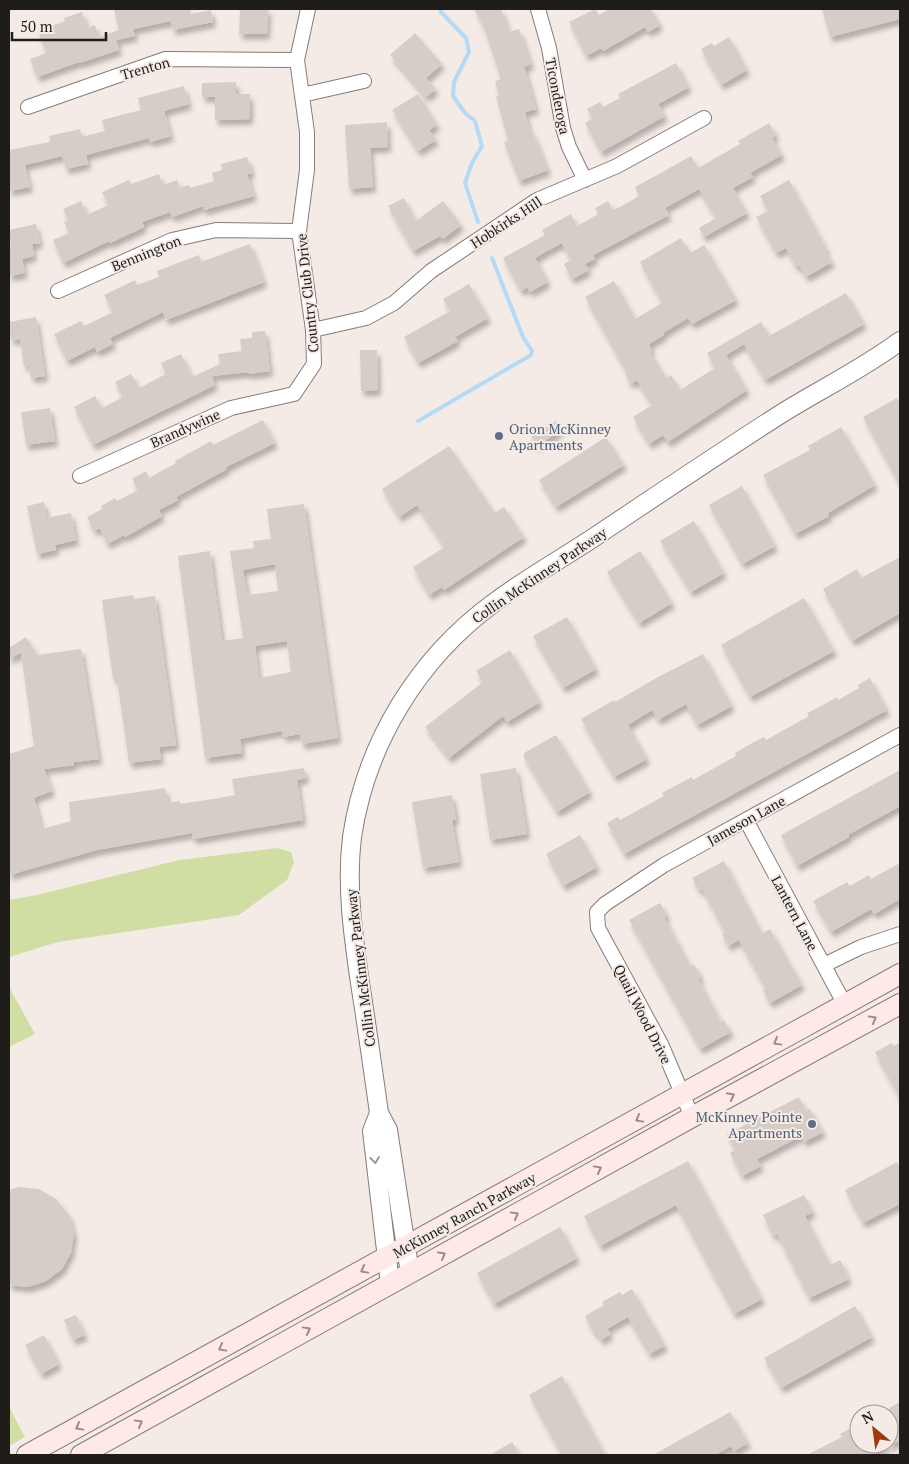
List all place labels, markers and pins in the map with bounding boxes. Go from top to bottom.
place label: Orion McKinney Apartments [509,419,612,454]
marker: Orion McKinney Apartments [493,430,505,442]
place label: McKinney Pointe Apartments [696,1107,802,1142]
marker: McKinney Pointe Apartments [806,1118,818,1130]

